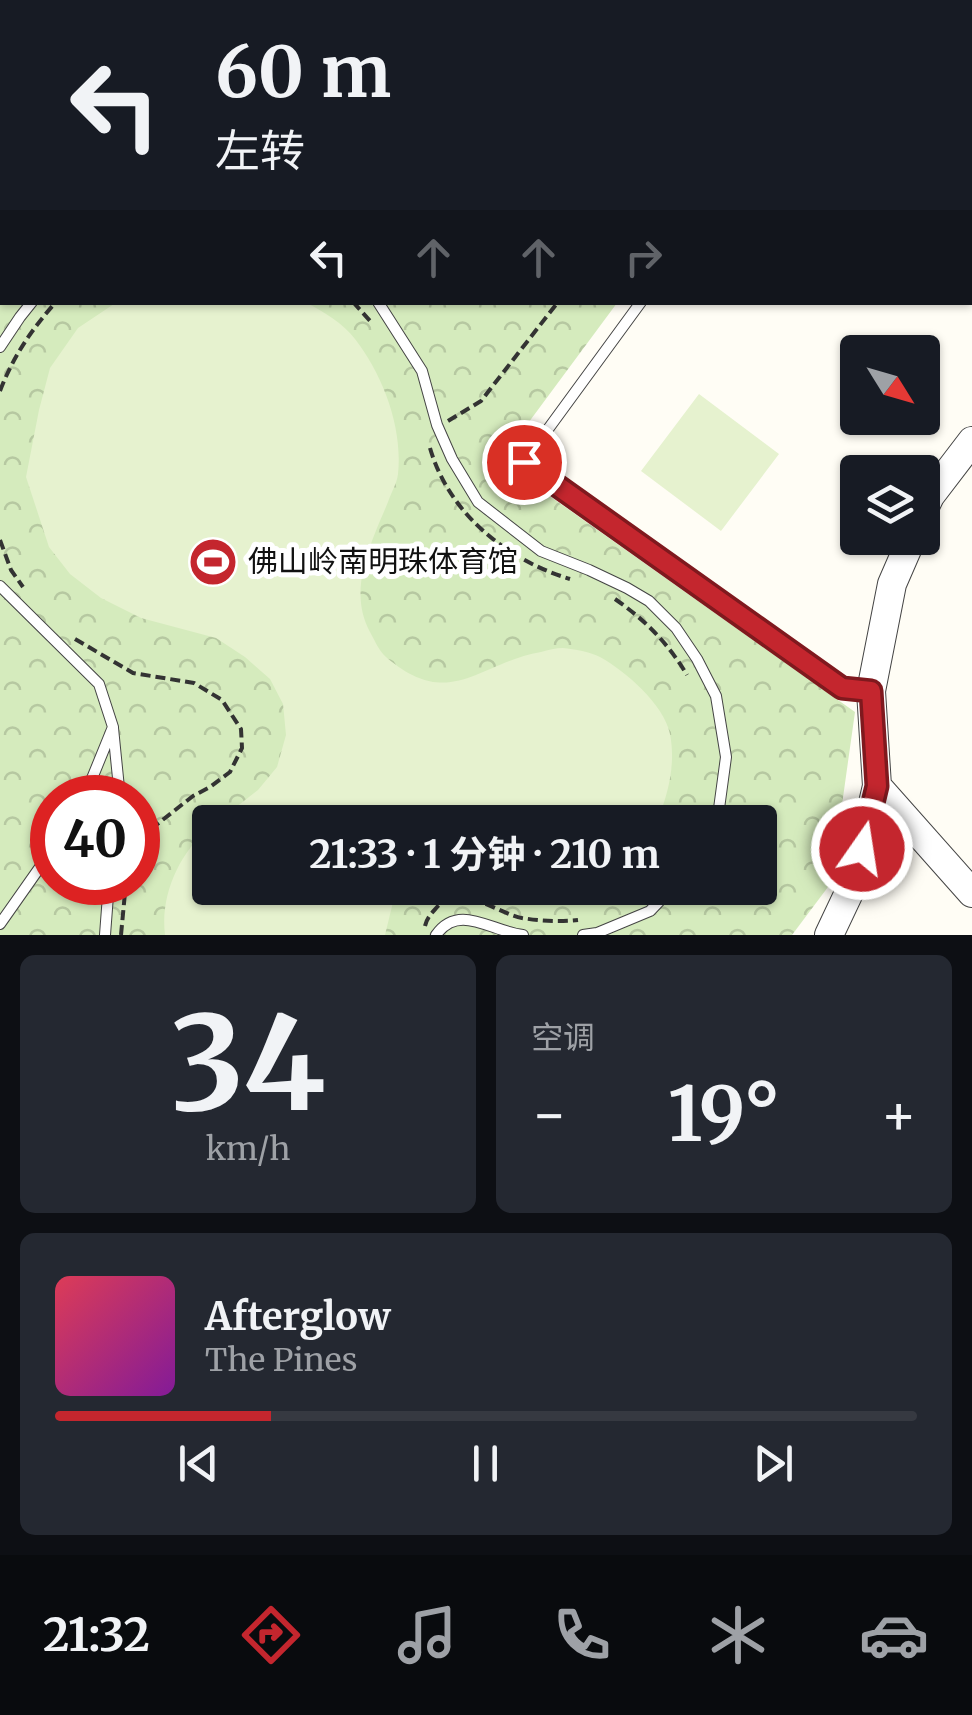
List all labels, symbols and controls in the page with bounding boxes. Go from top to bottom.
text: 60 m [215,28,391,116]
icon: left [50,40,180,170]
text: 左转 [215,123,305,179]
icon: left [301,230,356,285]
icon: ahead [406,230,461,285]
icon: ahead [511,230,566,285]
icon: right [616,230,671,285]
north arrow [840,335,940,435]
map controls [840,335,940,555]
pin [482,420,567,505]
icon: arrive [497,435,552,490]
button: layers [840,455,940,555]
sports icon: 佛山岭南明珠体育馆 [187,536,239,588]
place label: 佛山岭南明珠体育馆 [248,542,518,580]
speed limit sign: 40 [30,775,160,905]
position arrow [810,797,914,901]
text: 21:33 · 1 分钟 · 210 m [309,831,660,878]
text: 34 [170,982,326,1145]
text: 空调 [531,1018,595,1058]
text: 19° [668,1067,780,1161]
text: − [531,1080,568,1149]
text: + [880,1080,917,1149]
text: km/h [206,1129,290,1169]
text: Afterglow [205,1293,391,1340]
text: The Pines [205,1340,357,1380]
icon: previous [171,1436,226,1491]
icon: pause [458,1436,513,1491]
icon: next [746,1436,801,1491]
icon: directions [236,1600,306,1670]
icon: music [392,1600,462,1670]
icon: phone [547,1600,617,1670]
icon: climate [703,1600,773,1670]
icon: car [859,1600,929,1670]
text: 21:32 [43,1607,150,1663]

